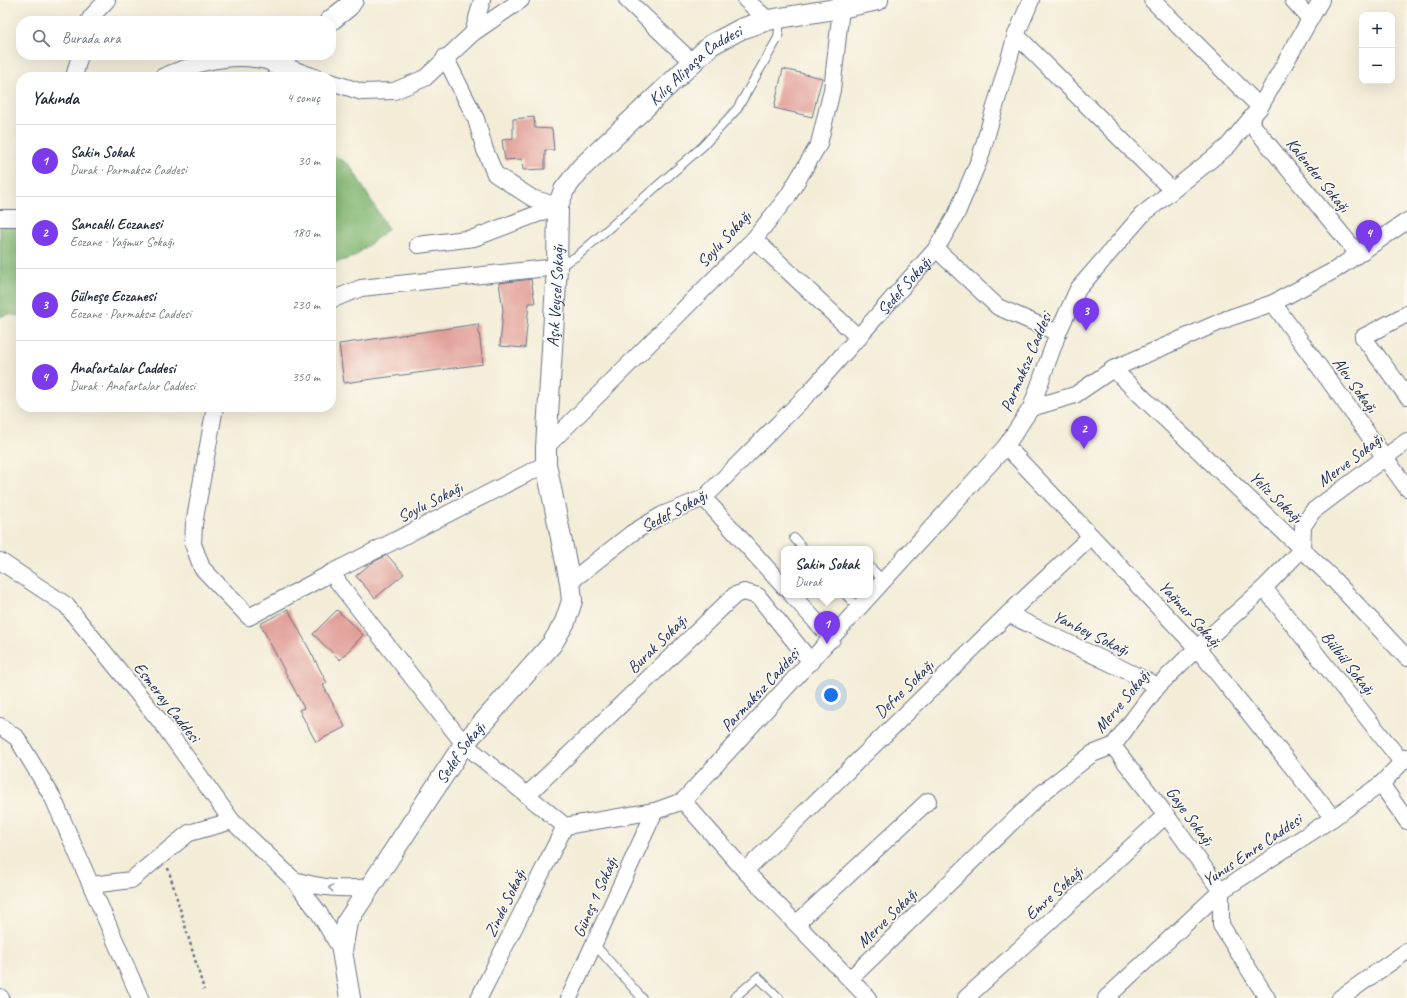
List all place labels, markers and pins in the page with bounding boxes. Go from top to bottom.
pin: 4 [1356,220,1382,253]
pin: 3 [1073,298,1099,331]
pin: 2 [1071,416,1097,449]
pin: 1 [814,611,840,644]

